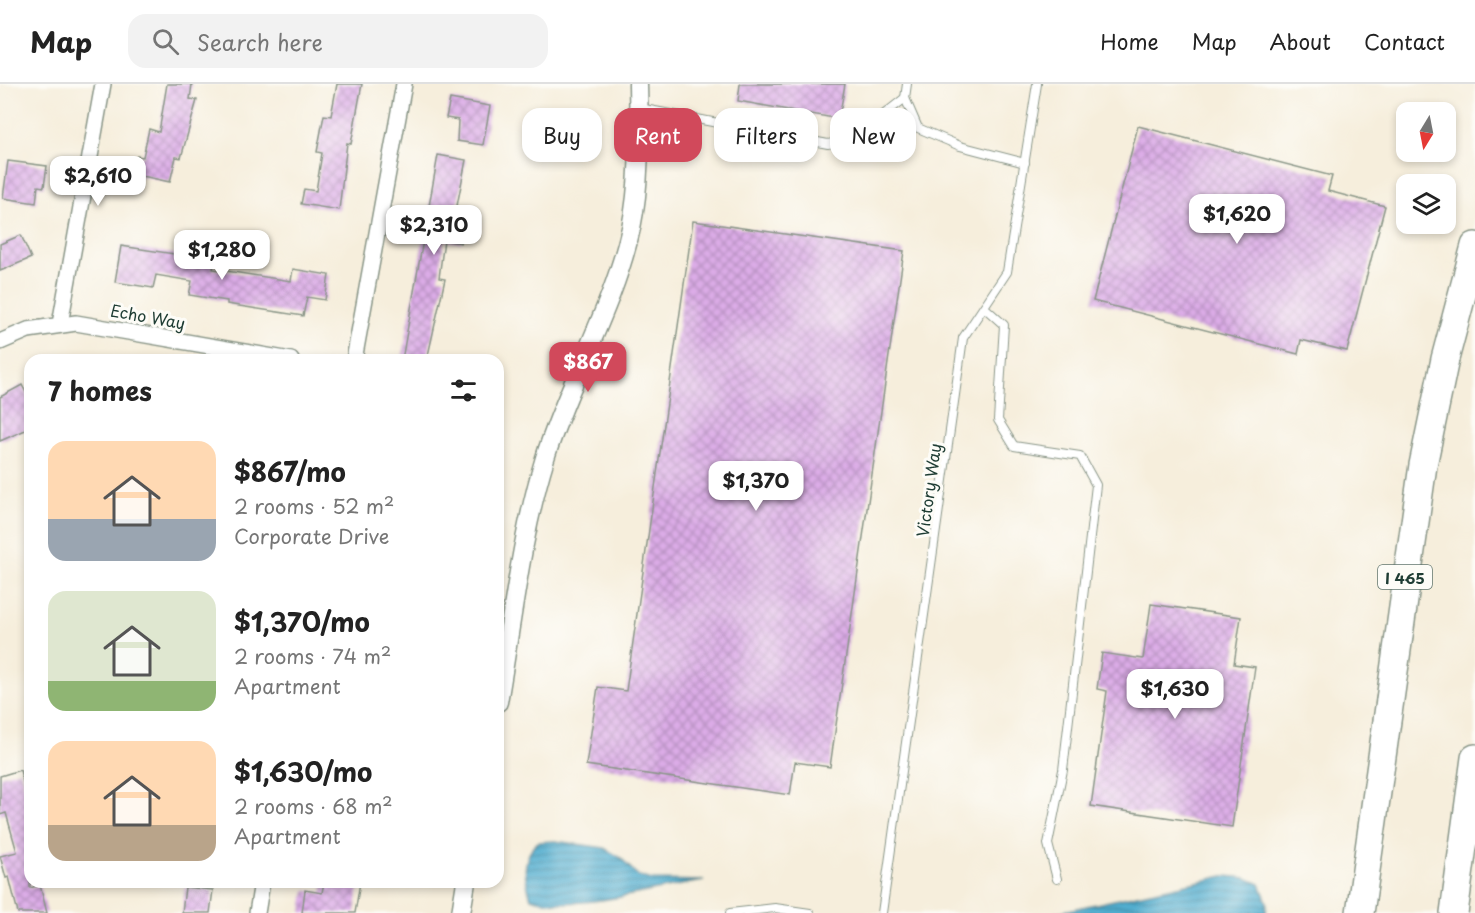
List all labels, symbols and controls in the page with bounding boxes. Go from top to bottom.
search box [128,14,548,68]
text: Map [30,20,92,63]
icon: search [149,25,182,58]
text: Search here [197,25,323,58]
text: Home [1100,25,1159,57]
text: Map [1192,25,1237,57]
text: About [1270,25,1331,57]
text: Contact [1364,25,1445,57]
north arrow [1396,102,1456,162]
map controls [1396,102,1456,234]
chip: Buy [522,108,602,162]
chip: Rent [614,108,702,162]
chip: Filters [714,108,818,162]
chip: New [830,108,916,162]
pin: $2,610 [49,156,147,207]
text: $2,610 [64,160,132,190]
button: layers [1396,174,1456,234]
pin: $1,620 [1188,194,1286,245]
text: $1,620 [1203,198,1271,228]
pin: $2,310 [385,205,483,256]
text: $2,310 [400,209,468,239]
pin: $1,280 [173,230,271,281]
text: $1,280 [188,234,256,264]
street label: Echo Way [109,298,187,334]
pin: $867 [552,342,624,393]
text: $867 [563,346,613,376]
text: 7 homes [48,371,152,410]
icon: filters [447,374,480,407]
street label: Victory Way [910,441,946,539]
text: $867/mo [234,452,346,491]
pin: $1,370 [707,461,805,512]
icon: home [96,465,168,537]
text: $1,370 [723,465,789,495]
text: 2 rooms · 52 m² [234,491,394,521]
text: Corporate Drive [234,521,389,551]
road number: I 465 [1378,565,1432,589]
text: $1,370/mo [234,602,370,641]
icon: home [96,615,168,687]
text: 2 rooms · 74 m² [234,641,391,671]
pin: $1,630 [1126,669,1224,720]
text: Apartment [234,671,341,701]
text: $1,630 [1141,673,1209,703]
text: $1,630/mo [234,752,372,791]
icon: home [96,765,168,837]
text: 2 rooms · 68 m² [234,791,393,821]
text: Apartment [234,821,341,851]

